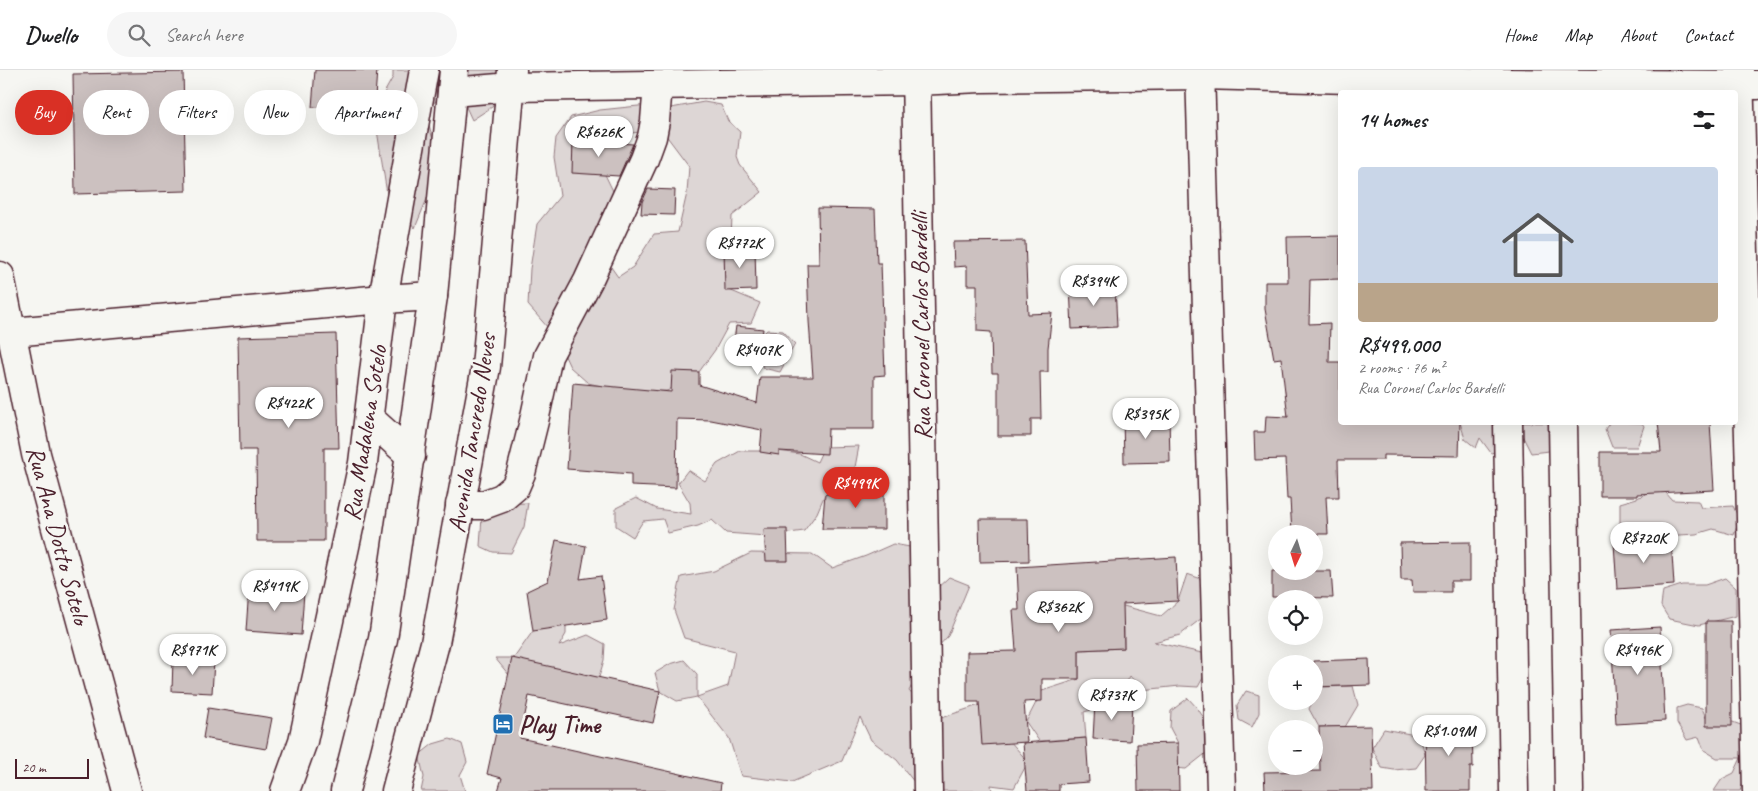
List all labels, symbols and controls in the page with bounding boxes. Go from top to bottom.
search box [107,12,457,57]
text: Dwello [25,20,77,50]
icon: search [125,21,153,49]
text: Search here [165,23,243,47]
text: Home [1504,24,1537,46]
text: Map [1565,24,1592,46]
text: About [1620,24,1656,46]
text: Contact [1684,24,1733,46]
chip: Buy [15,90,73,135]
chip: Rent [83,90,149,135]
chip: Filters [159,90,234,135]
chip: New [244,90,306,135]
chip: Apartment [316,90,418,135]
icon: filters [1690,106,1718,134]
text: 14 homes [1358,107,1427,133]
pin: R$626K [558,116,640,158]
text: R$626K [576,122,622,142]
icon: home [1493,200,1583,290]
street label: Rua Coronel Carlos Bardelli [903,208,939,440]
pin: R$772K [699,226,781,269]
text: R$772K [717,233,763,253]
pin: R$394K [1053,264,1135,307]
text: R$394K [1071,271,1117,291]
street label: Avenida Tancredo Neves [440,329,504,535]
text: R$499,000 [1358,332,1439,358]
pin: R$407K [717,334,799,376]
text: R$407K [735,340,781,360]
street label: Rua Madalena Sotelo [335,342,395,523]
text: 2 rooms · 76 m² [1358,358,1444,378]
text: Rua Coronel Carlos Bardelli [1358,378,1504,398]
pin: R$422K [248,386,330,429]
text: R$422K [266,393,312,413]
pin: R$395K [1105,398,1187,440]
text: R$395K [1123,404,1169,424]
street label: Rua Ana Dotto Sotelo [19,443,98,631]
pin: R$499K [815,466,897,509]
text: R$499K [833,473,879,493]
pin: R$720K [1603,522,1685,564]
north arrow [1268,525,1322,580]
map controls [1268,525,1323,775]
text: R$720K [1621,528,1667,548]
pin: R$419K [234,570,316,612]
text: R$419K [252,576,298,596]
pin: R$362K [1018,590,1100,633]
button: locate [1268,590,1323,645]
text: R$362K [1036,597,1082,617]
pin: R$971K [152,634,234,676]
pin: R$496K [1597,634,1679,676]
text: R$971K [170,640,216,660]
text: R$496K [1615,640,1661,660]
button: + [1268,655,1323,710]
pin: R$737K [1071,678,1153,721]
text: R$737K [1089,685,1135,705]
place label: Play Time [519,709,602,741]
hotel icon: Play Time [491,712,515,736]
pin: R$1.09M [1403,714,1495,757]
button: − [1268,720,1323,775]
text: R$1.09M [1423,721,1475,741]
scale bar [15,756,89,779]
text: 20 m [22,759,46,776]

